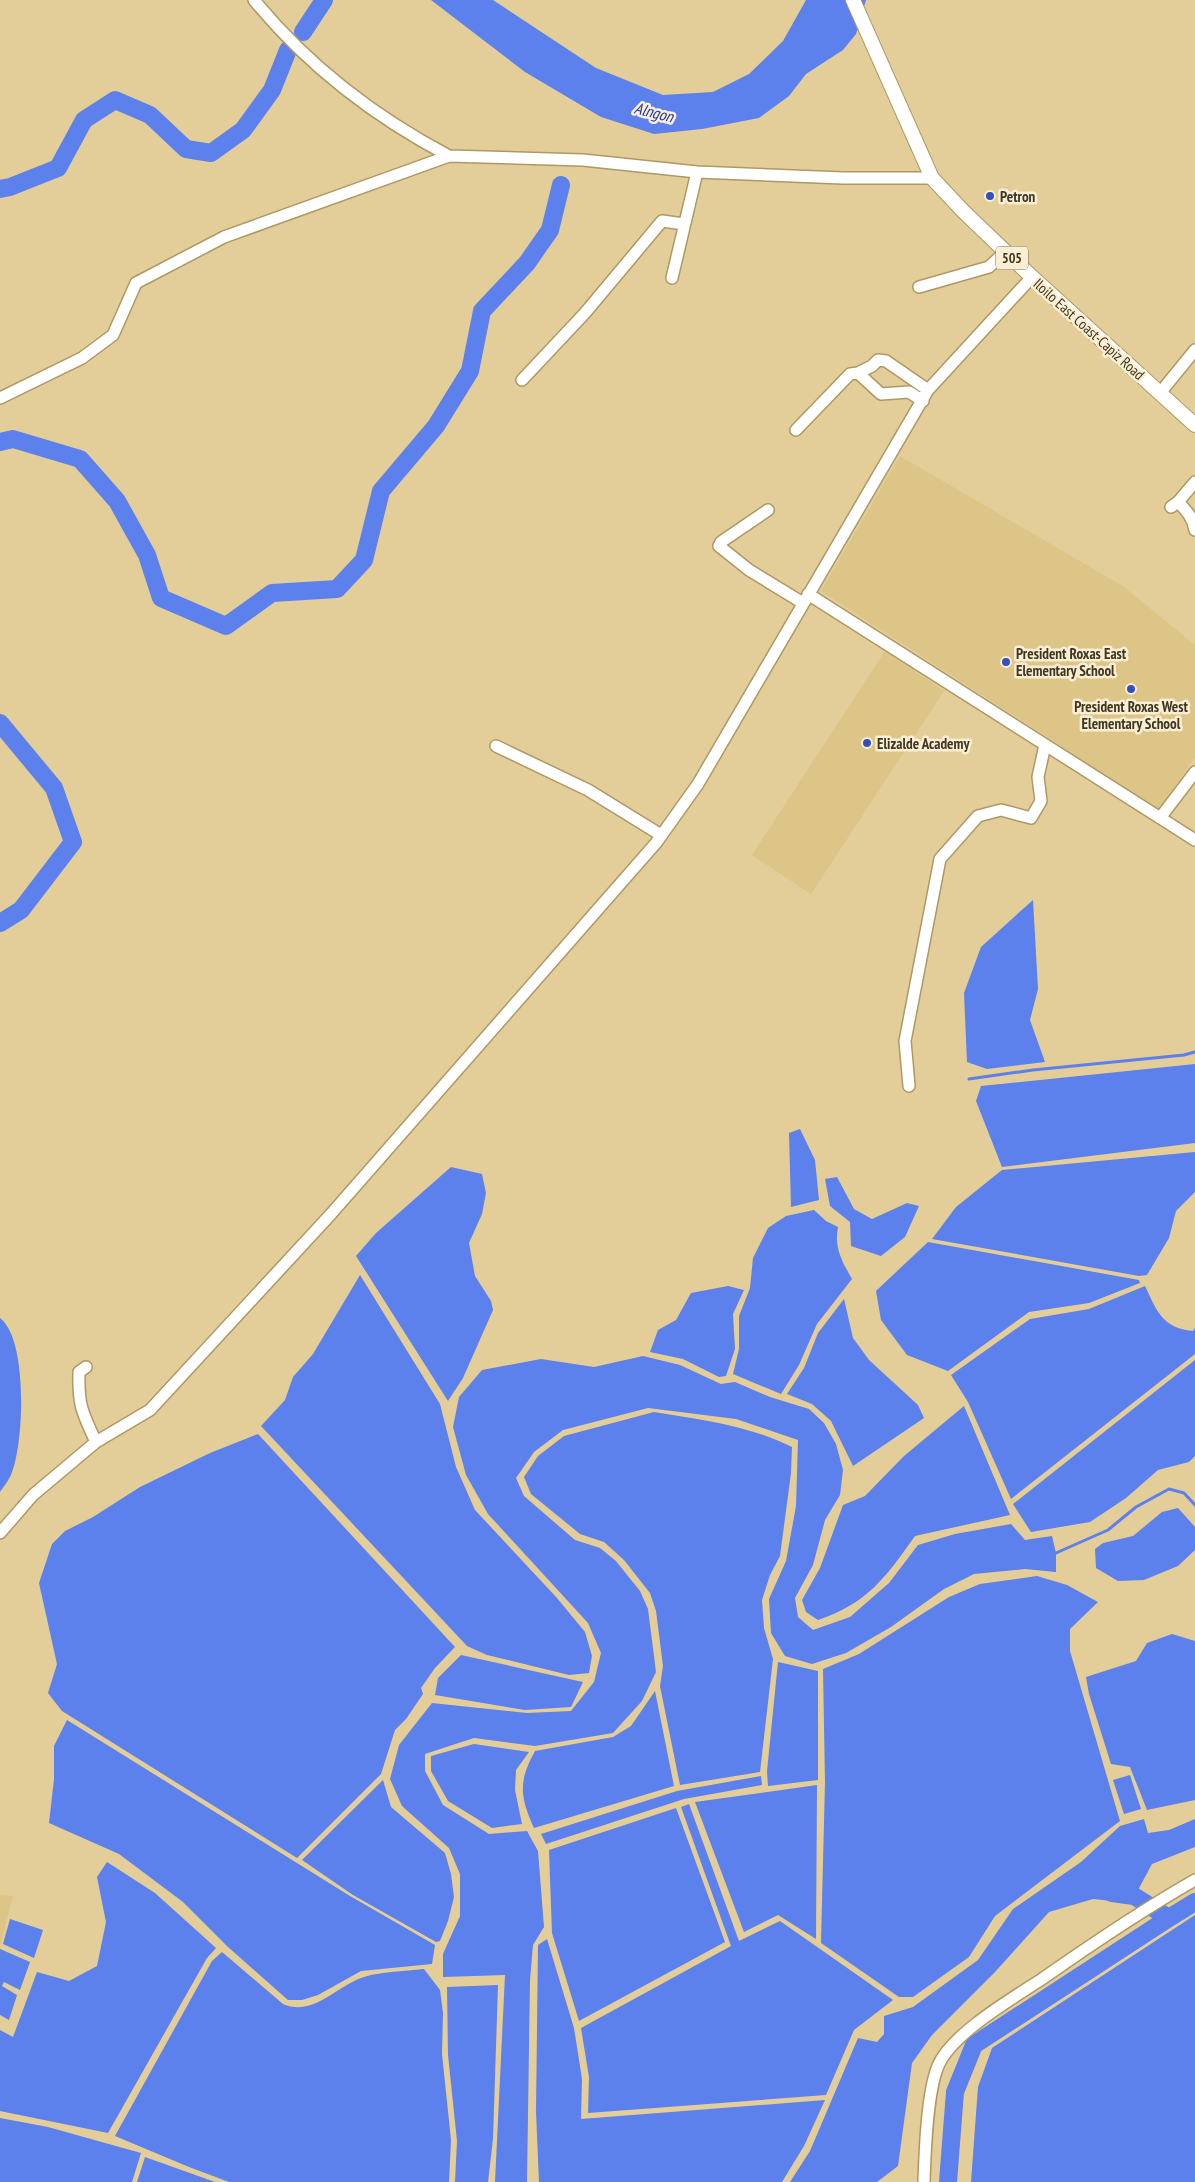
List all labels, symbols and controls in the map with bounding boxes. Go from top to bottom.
water label: Alngon [633,98,676,127]
place label: Petron [1000,187,1036,206]
marker: Petron [984,190,996,202]
road number: 505 [996,247,1028,270]
street label: Iloilo East Coast-Capiz Road [1029,274,1149,384]
place label: President Roxas East Elementary School [1016,644,1127,680]
marker: President Roxas East Elementary School [1000,656,1012,668]
marker: President Roxas West Elementary School [1125,683,1137,695]
place label: President Roxas West Elementary School [1074,697,1189,733]
place label: Elizalde Academy [877,734,970,753]
marker: Elizalde Academy [861,737,873,749]

